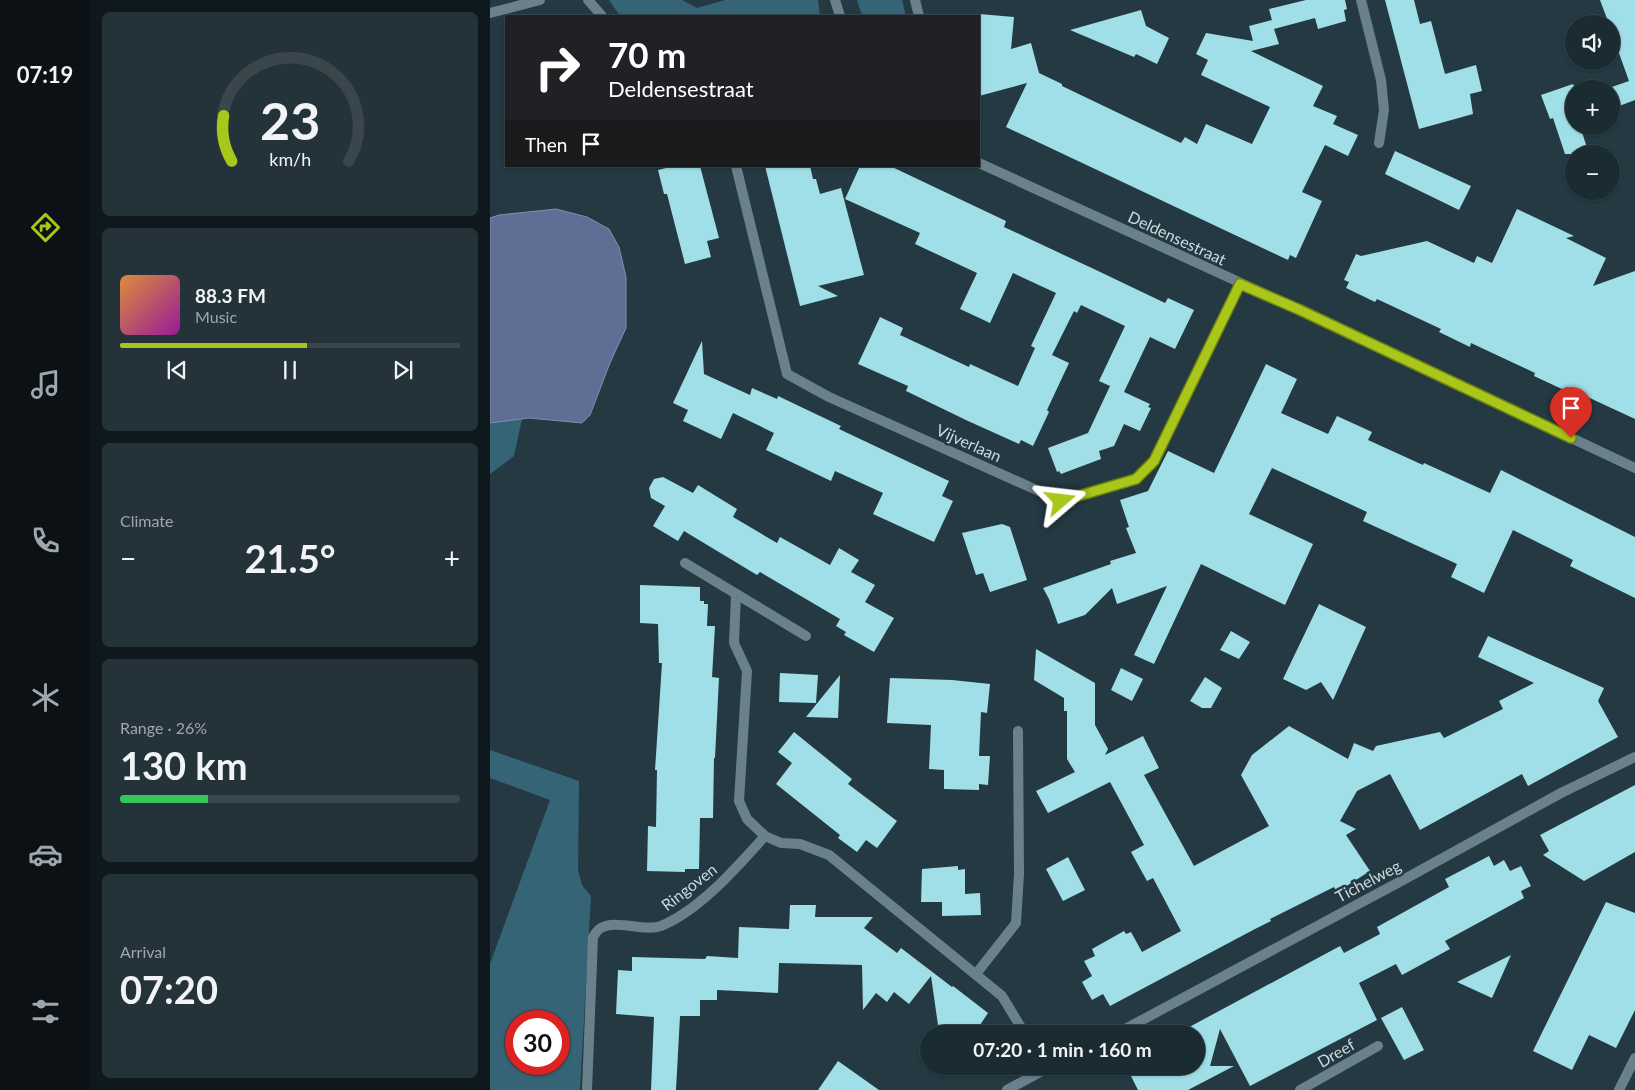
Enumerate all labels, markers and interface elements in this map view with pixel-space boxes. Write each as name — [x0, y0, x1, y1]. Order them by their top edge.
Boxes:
map controls — [1565, 15, 1620, 200]
button: sound — [1565, 15, 1620, 70]
text: 70 m — [608, 33, 686, 75]
icon: right — [525, 35, 590, 100]
text: 07:19 — [17, 61, 73, 88]
text: Deldensestraat — [608, 75, 754, 102]
button: + — [1565, 80, 1620, 135]
text: 23 — [260, 89, 320, 151]
icon: arrive — [577, 130, 605, 158]
text: Then — [525, 133, 567, 156]
button: − — [1565, 145, 1620, 200]
text: km/h — [269, 148, 311, 170]
street label: Deldensestraat — [1125, 207, 1229, 269]
icon: directions — [28, 210, 63, 245]
text: 88.3 FM — [195, 284, 266, 307]
text: Music — [195, 307, 237, 326]
icon: previous — [163, 356, 191, 384]
icon: pause — [276, 356, 304, 384]
icon: next — [389, 356, 417, 384]
icon: music — [28, 367, 63, 402]
pin — [1550, 387, 1592, 438]
icon: arrive — [1557, 394, 1585, 422]
street label: Vijverlaan — [934, 420, 1005, 465]
position arrow — [1034, 474, 1086, 526]
text: Climate — [120, 511, 173, 530]
icon: phone — [28, 523, 63, 558]
text: 21.5° — [245, 535, 335, 581]
text: − — [120, 541, 136, 575]
text: + — [444, 541, 460, 575]
icon: climate — [28, 680, 63, 715]
text: Range · 26% — [120, 718, 207, 737]
text: 130 km — [120, 742, 248, 788]
icon: car — [28, 837, 63, 872]
street label: Tichelweg — [1332, 855, 1404, 906]
street label: Ringoven — [657, 859, 720, 914]
text: Arrival — [120, 942, 166, 961]
text: 07:20 — [120, 966, 218, 1012]
icon: filters — [28, 994, 63, 1029]
speed limit sign: 30 — [505, 1010, 570, 1075]
street label: Dreef — [1314, 1034, 1358, 1071]
text: 07:20 · 1 min · 160 m — [973, 1038, 1152, 1061]

